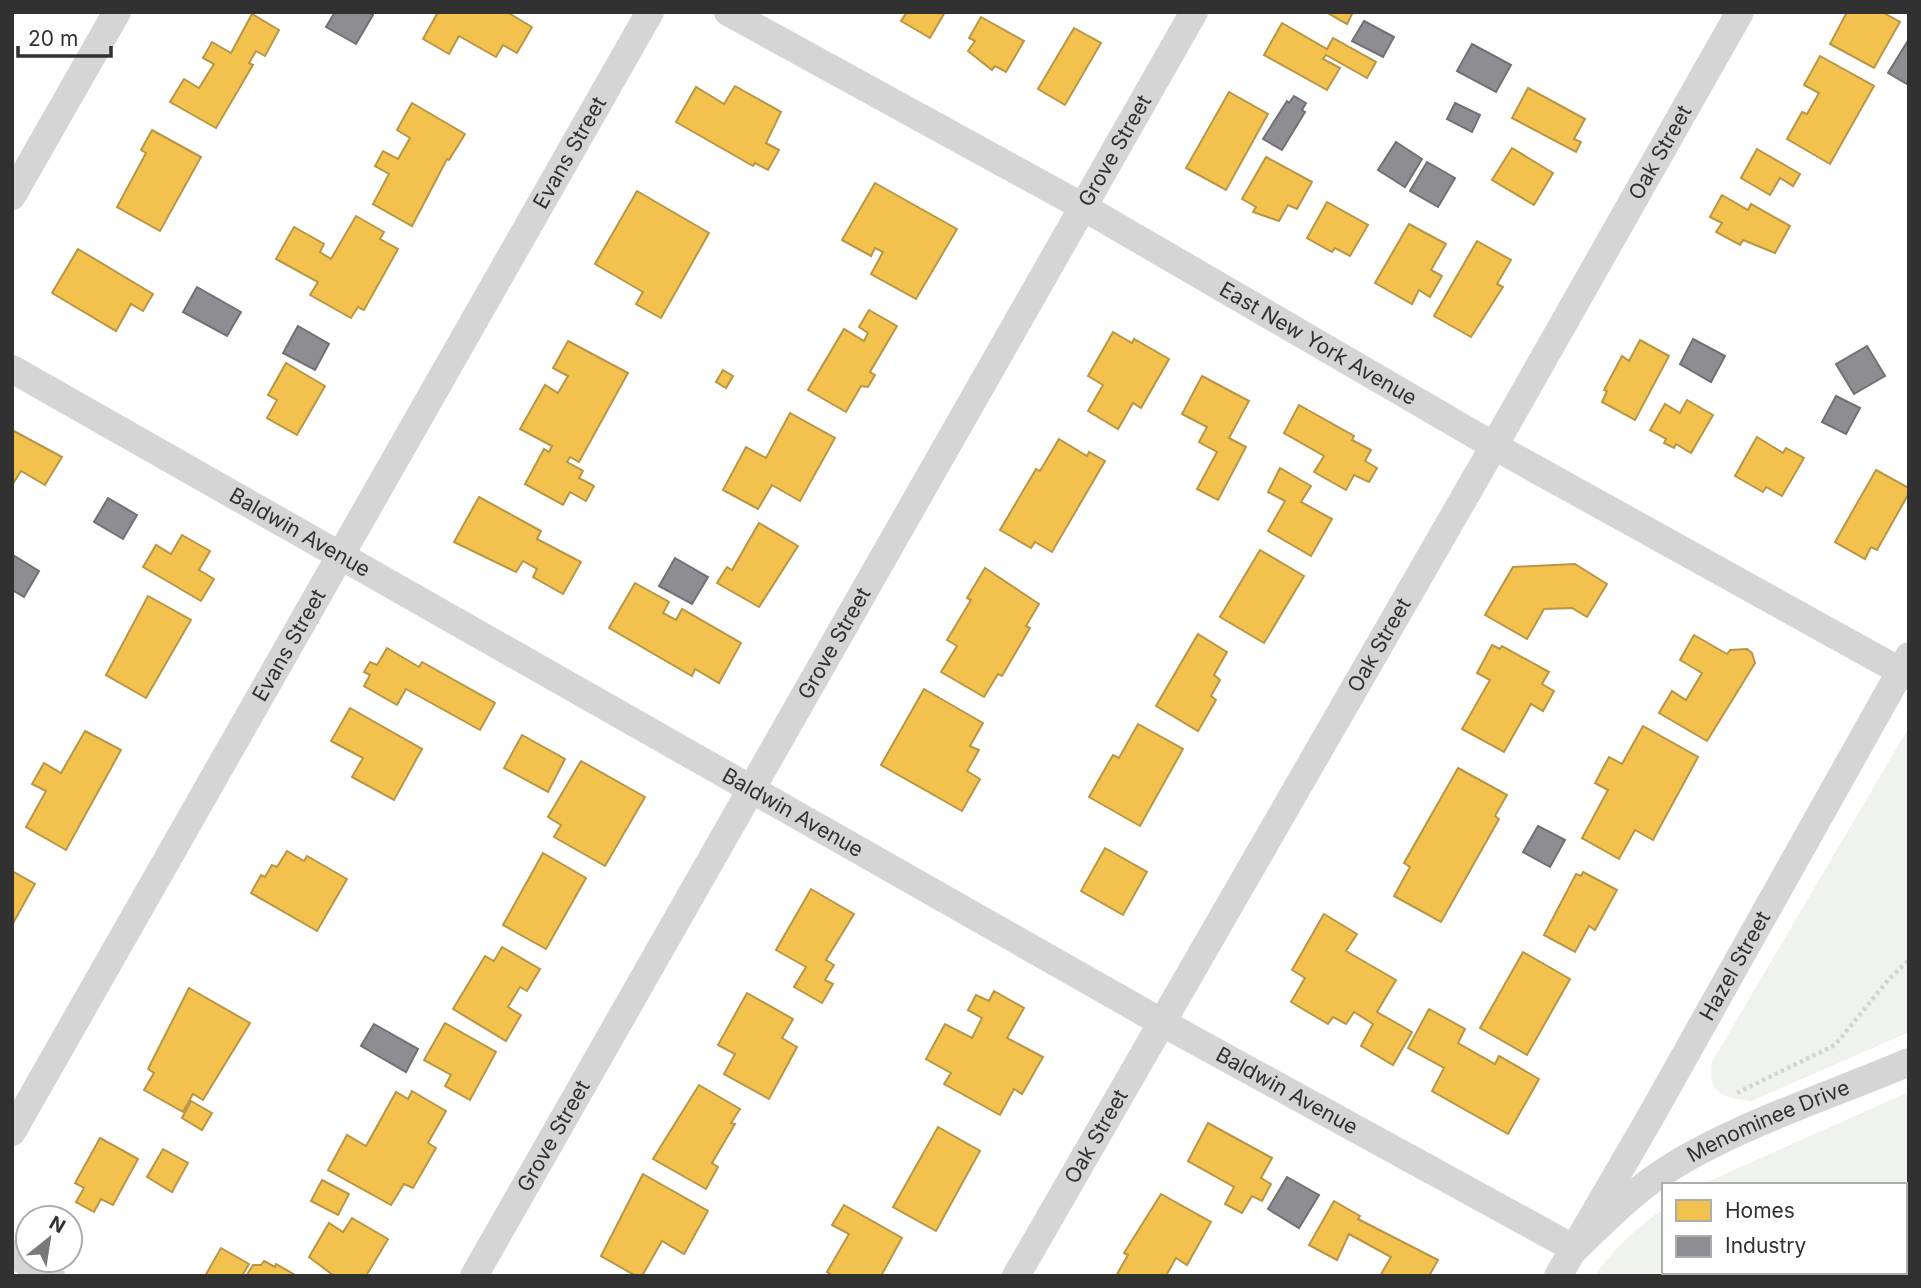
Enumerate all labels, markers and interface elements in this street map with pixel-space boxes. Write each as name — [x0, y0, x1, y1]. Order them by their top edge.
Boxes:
scale bar — [18, 14, 110, 58]
text: 20 m — [28, 26, 78, 51]
street label: Grove Street — [1073, 90, 1156, 211]
street label: Evans Street — [528, 92, 611, 213]
street label: Oak Street — [1623, 101, 1697, 204]
street label: East New York Avenue — [1215, 276, 1421, 410]
street label: Baldwin Avenue — [225, 482, 375, 582]
street label: Grove Street — [792, 583, 876, 703]
street label: Evans Street — [247, 585, 331, 706]
street label: Oak Street — [1342, 593, 1416, 696]
street label: Baldwin Avenue — [718, 762, 868, 862]
street label: Hazel Street — [1694, 907, 1775, 1025]
street label: Baldwin Avenue — [1212, 1042, 1362, 1139]
street label: Menominee Drive — [1682, 1074, 1853, 1167]
street label: Grove Street — [512, 1076, 595, 1196]
street label: Oak Street — [1059, 1085, 1133, 1188]
legend — [1662, 1183, 1907, 1274]
text: Homes — [1725, 1198, 1795, 1223]
north arrow — [14, 1204, 84, 1274]
text: N — [45, 1211, 69, 1238]
text: Industry — [1725, 1233, 1807, 1258]

